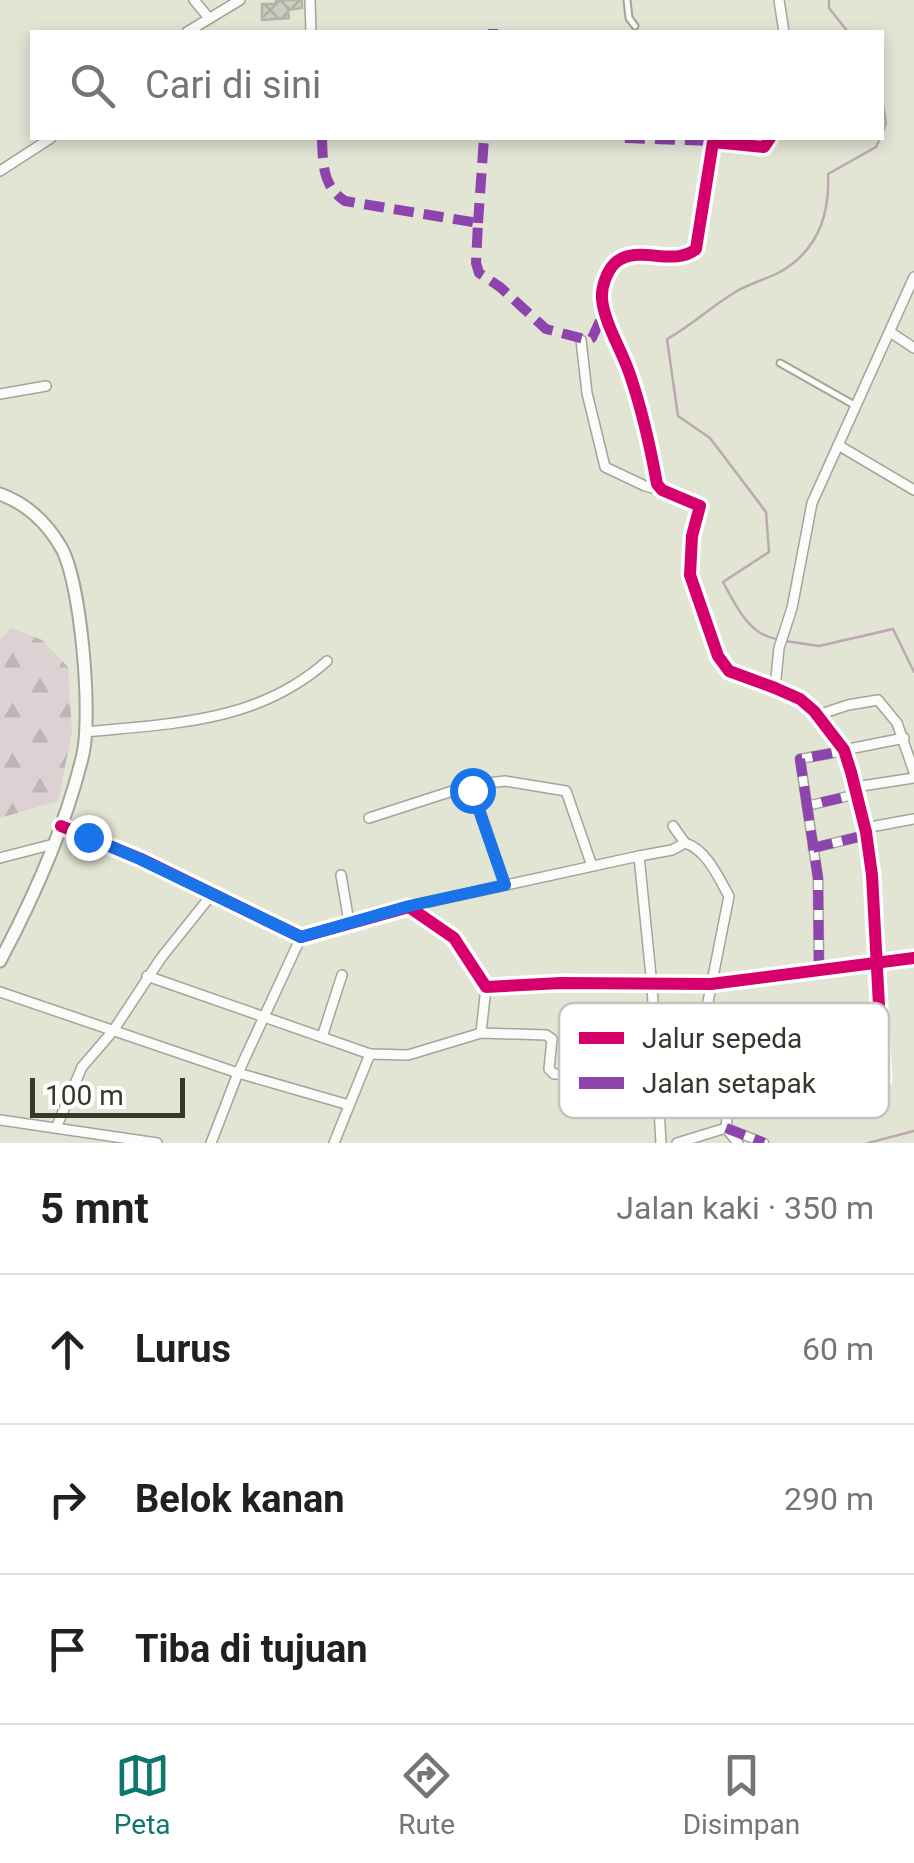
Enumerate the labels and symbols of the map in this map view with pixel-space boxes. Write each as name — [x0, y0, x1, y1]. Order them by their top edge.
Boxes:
route start — [450, 768, 496, 814]
route end — [66, 815, 112, 861]
legend — [559, 1003, 889, 1118]
text: Jalur sepeda — [642, 1022, 802, 1055]
text: Jalan setapak — [642, 1067, 817, 1100]
scale bar — [30, 1073, 185, 1118]

